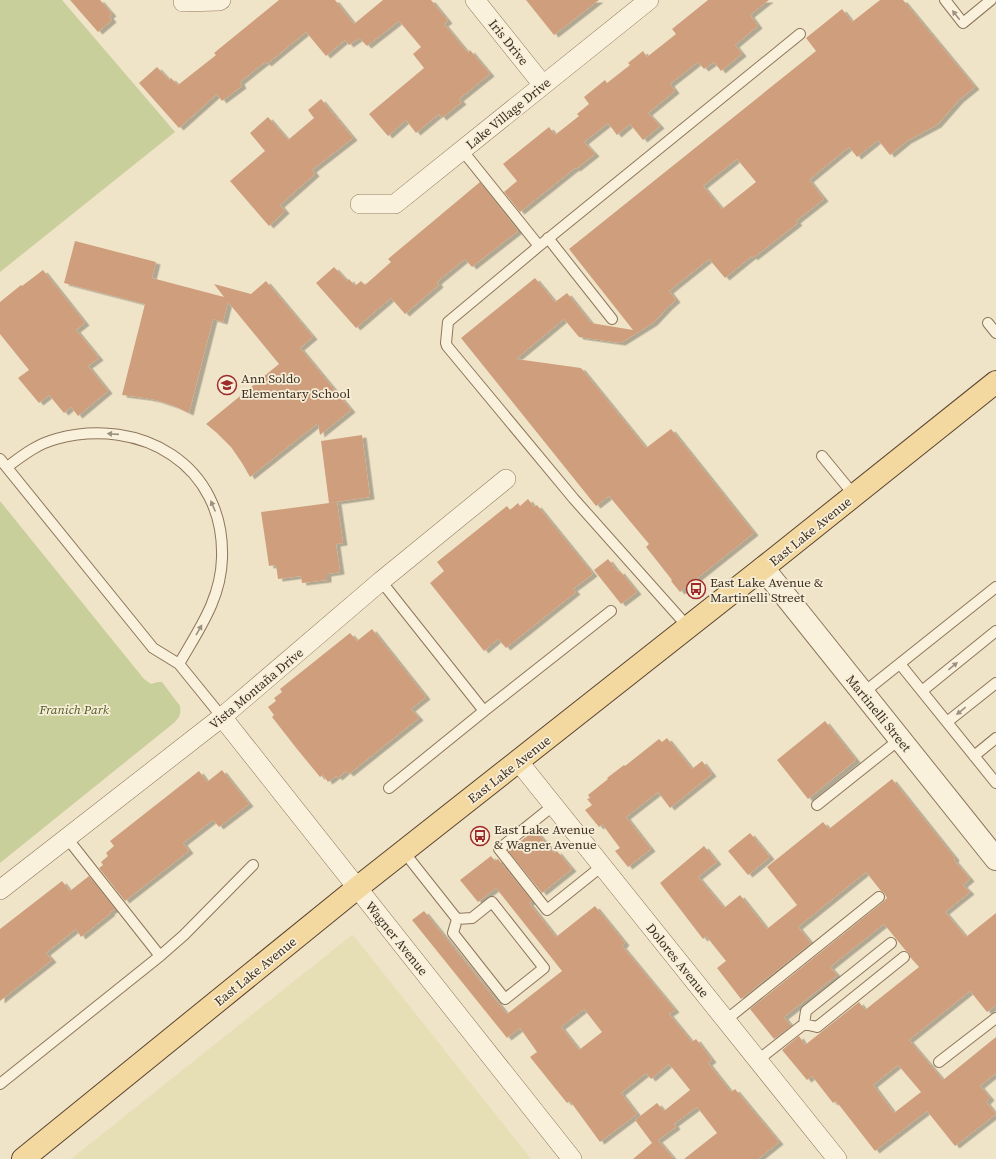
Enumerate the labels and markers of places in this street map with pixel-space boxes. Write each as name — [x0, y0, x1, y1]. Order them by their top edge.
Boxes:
place label: Ann Soldo Elementary School — [241, 370, 350, 402]
school or university icon: Ann Soldo Elementary School — [216, 374, 238, 396]
place label: East Lake Avenue & Martinelli Street — [710, 574, 823, 606]
bus stop icon: East Lake Avenue & Martinelli Street — [685, 578, 707, 600]
place label: East Lake Avenue & Wagner Avenue — [494, 821, 597, 853]
bus stop icon: East Lake Avenue & Wagner Avenue — [469, 825, 491, 847]

